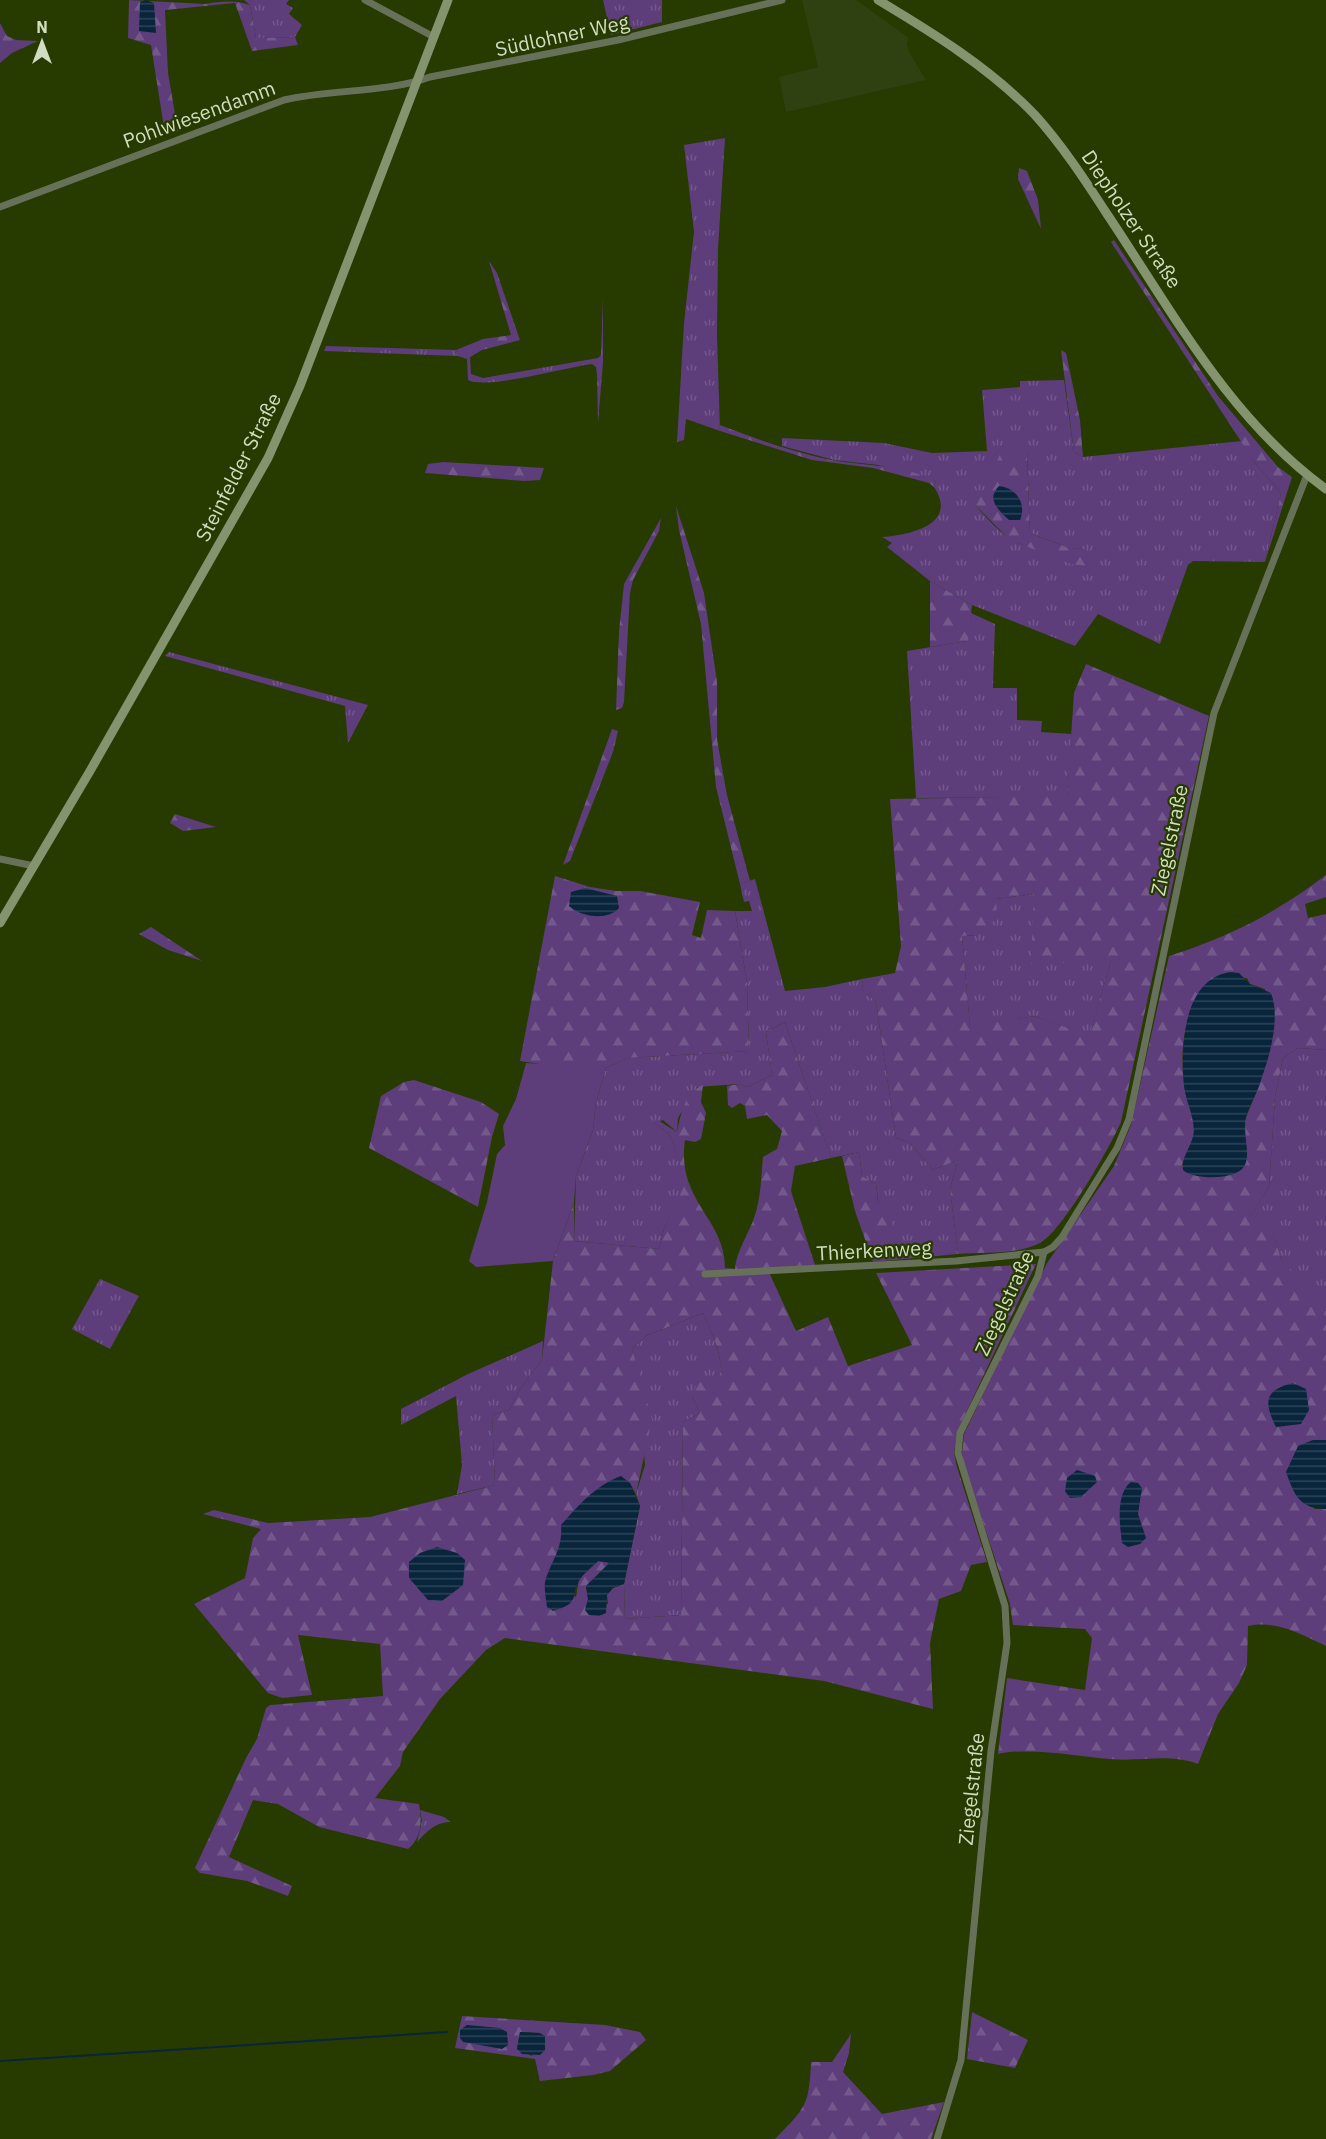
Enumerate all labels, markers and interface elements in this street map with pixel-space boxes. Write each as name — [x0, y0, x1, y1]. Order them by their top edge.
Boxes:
street label: Südlohner Weg — [493, 8, 632, 62]
north arrow — [12, 12, 72, 72]
text: N — [36, 17, 48, 37]
street label: Pohlwiesendamm — [119, 74, 279, 154]
street label: Diepholzer Straße — [1076, 145, 1188, 294]
street label: Steinfelder Straße — [189, 388, 287, 546]
street label: Ziegelstraße — [1144, 782, 1194, 898]
street label: Thierkenweg — [816, 1233, 933, 1267]
street label: Ziegelstraße — [968, 1246, 1040, 1360]
street label: Ziegelstraße — [952, 1731, 990, 1846]

